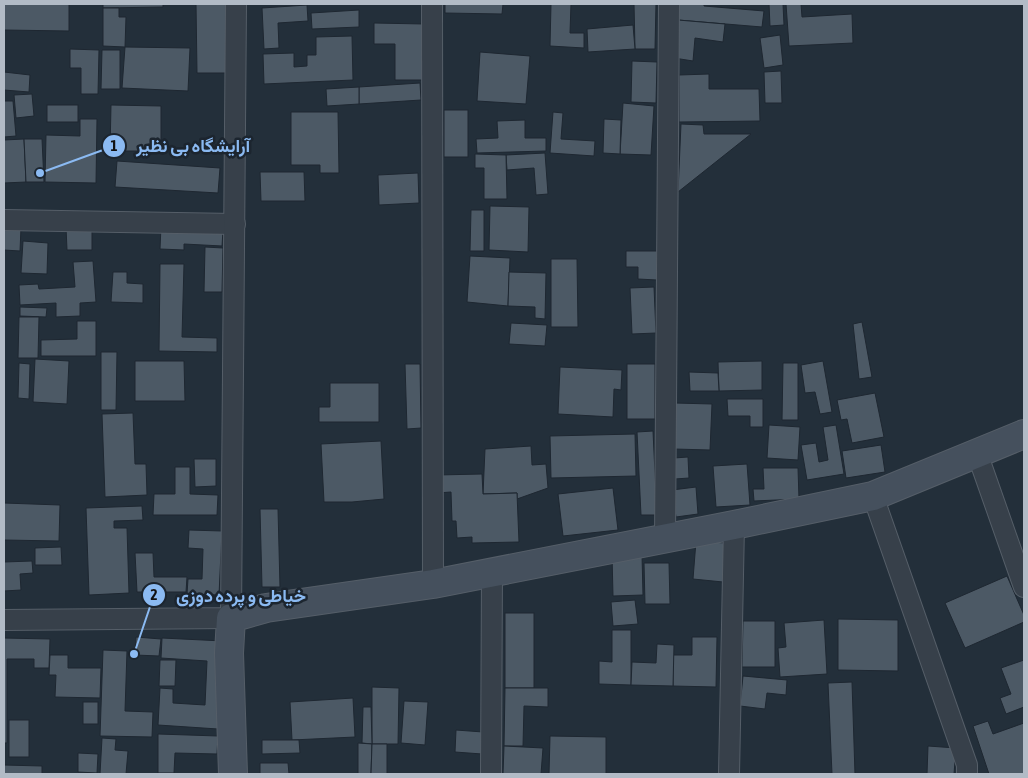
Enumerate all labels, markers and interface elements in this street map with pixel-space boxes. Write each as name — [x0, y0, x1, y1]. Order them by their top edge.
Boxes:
callout: آرایشگاه بی نظیر — [101, 130, 260, 163]
text: آرایشگاه بی نظیر — [135, 135, 251, 157]
text: 1 — [110, 137, 118, 154]
callout: خیاطی و پرده دوزی — [141, 579, 316, 612]
text: خیاطی و پرده دوزی — [176, 585, 306, 608]
text: 2 — [150, 586, 158, 603]

